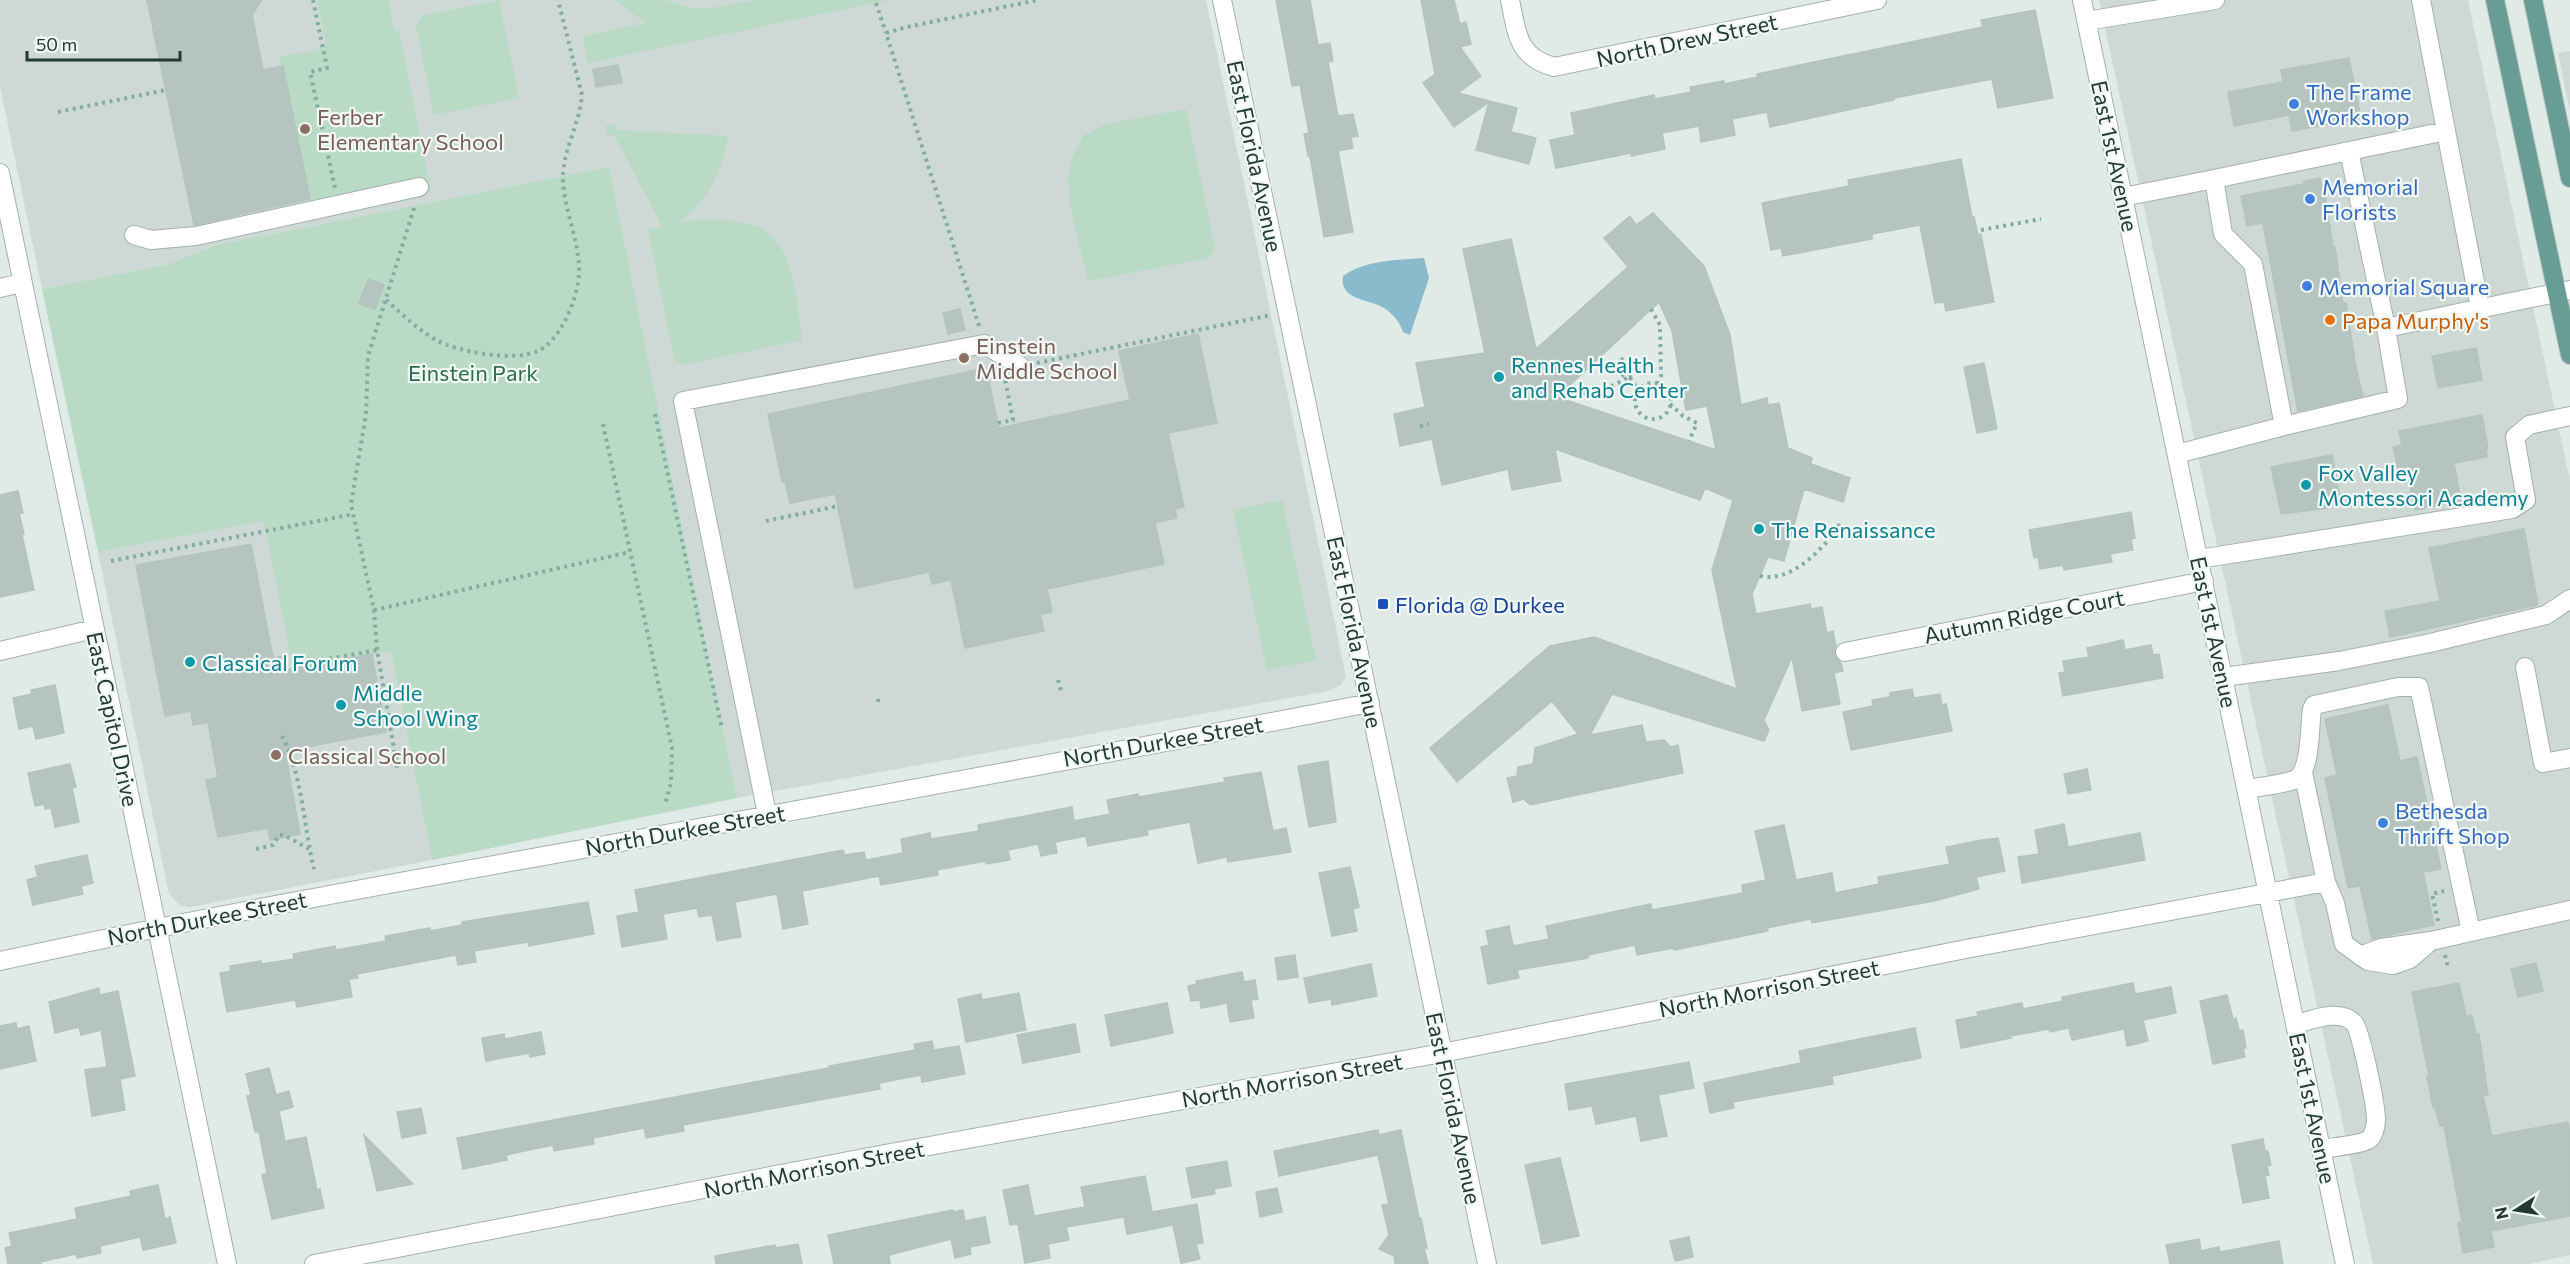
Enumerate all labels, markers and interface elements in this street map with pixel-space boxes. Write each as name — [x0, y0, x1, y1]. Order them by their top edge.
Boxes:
street label: North Drew Street — [1594, 8, 1780, 72]
scale bar — [27, 24, 180, 62]
text: 50 m — [36, 33, 77, 55]
street label: East Florida Avenue — [1221, 58, 1289, 254]
street label: East 1st Avenue — [2086, 78, 2144, 234]
place label: The Frame Workshop — [2306, 78, 2412, 130]
marker: The Frame Workshop — [2287, 97, 2301, 111]
place label: Ferber Elementary School — [317, 103, 504, 155]
marker: Ferber Elementary School — [298, 122, 312, 136]
place label: Memorial Florists — [2322, 173, 2419, 225]
marker: Memorial Florists — [2303, 192, 2317, 206]
place label: Memorial Square — [2319, 273, 2489, 300]
marker: Memorial Square — [2300, 279, 2314, 293]
place label: Papa Murphy's — [2342, 307, 2489, 334]
marker: Papa Murphy's — [2323, 313, 2337, 327]
place label: Einstein Middle School — [976, 332, 1118, 384]
marker: Einstein Middle School — [957, 351, 971, 365]
place label: Rennes Health and Rehab Center — [1511, 351, 1688, 403]
park label: Einstein Park — [408, 359, 538, 386]
marker: Rennes Health and Rehab Center — [1492, 370, 1506, 384]
place label: Fox Valley Montessori Academy — [2318, 459, 2529, 511]
marker: Fox Valley Montessori Academy — [2299, 478, 2313, 492]
place label: The Renaissance — [1771, 516, 1936, 543]
marker: The Renaissance — [1752, 522, 1766, 536]
street label: East Florida Avenue — [1321, 534, 1389, 730]
street label: East 1st Avenue — [2185, 554, 2243, 710]
street label: Autumn Ridge Court — [1922, 583, 2126, 649]
place label: Florida @ Durkee — [1395, 591, 1565, 618]
marker: Florida @ Durkee — [1376, 597, 1390, 611]
street label: East Capitol Drive — [81, 629, 145, 809]
place label: Classical Forum — [202, 649, 358, 676]
marker: Classical Forum — [183, 655, 197, 669]
place label: Middle School Wing — [353, 679, 478, 731]
marker: Middle School Wing — [334, 698, 348, 712]
street label: North Durkee Street — [1061, 710, 1265, 772]
place label: Classical School — [288, 742, 446, 769]
marker: Classical School — [269, 748, 283, 762]
place label: Bethesda Thrift Shop — [2395, 797, 2510, 849]
street label: North Durkee Street — [583, 799, 787, 861]
marker: Bethesda Thrift Shop — [2376, 816, 2390, 830]
street label: North Durkee Street — [105, 885, 309, 951]
street label: North Morrison Street — [1657, 953, 1881, 1023]
street label: East Florida Avenue — [1420, 1010, 1488, 1206]
street label: East 1st Avenue — [2284, 1030, 2342, 1186]
street label: North Morrison Street — [1179, 1047, 1405, 1113]
street label: North Morrison Street — [702, 1134, 926, 1204]
north arrow — [2486, 1180, 2546, 1240]
text: N — [2490, 1205, 2511, 1221]

